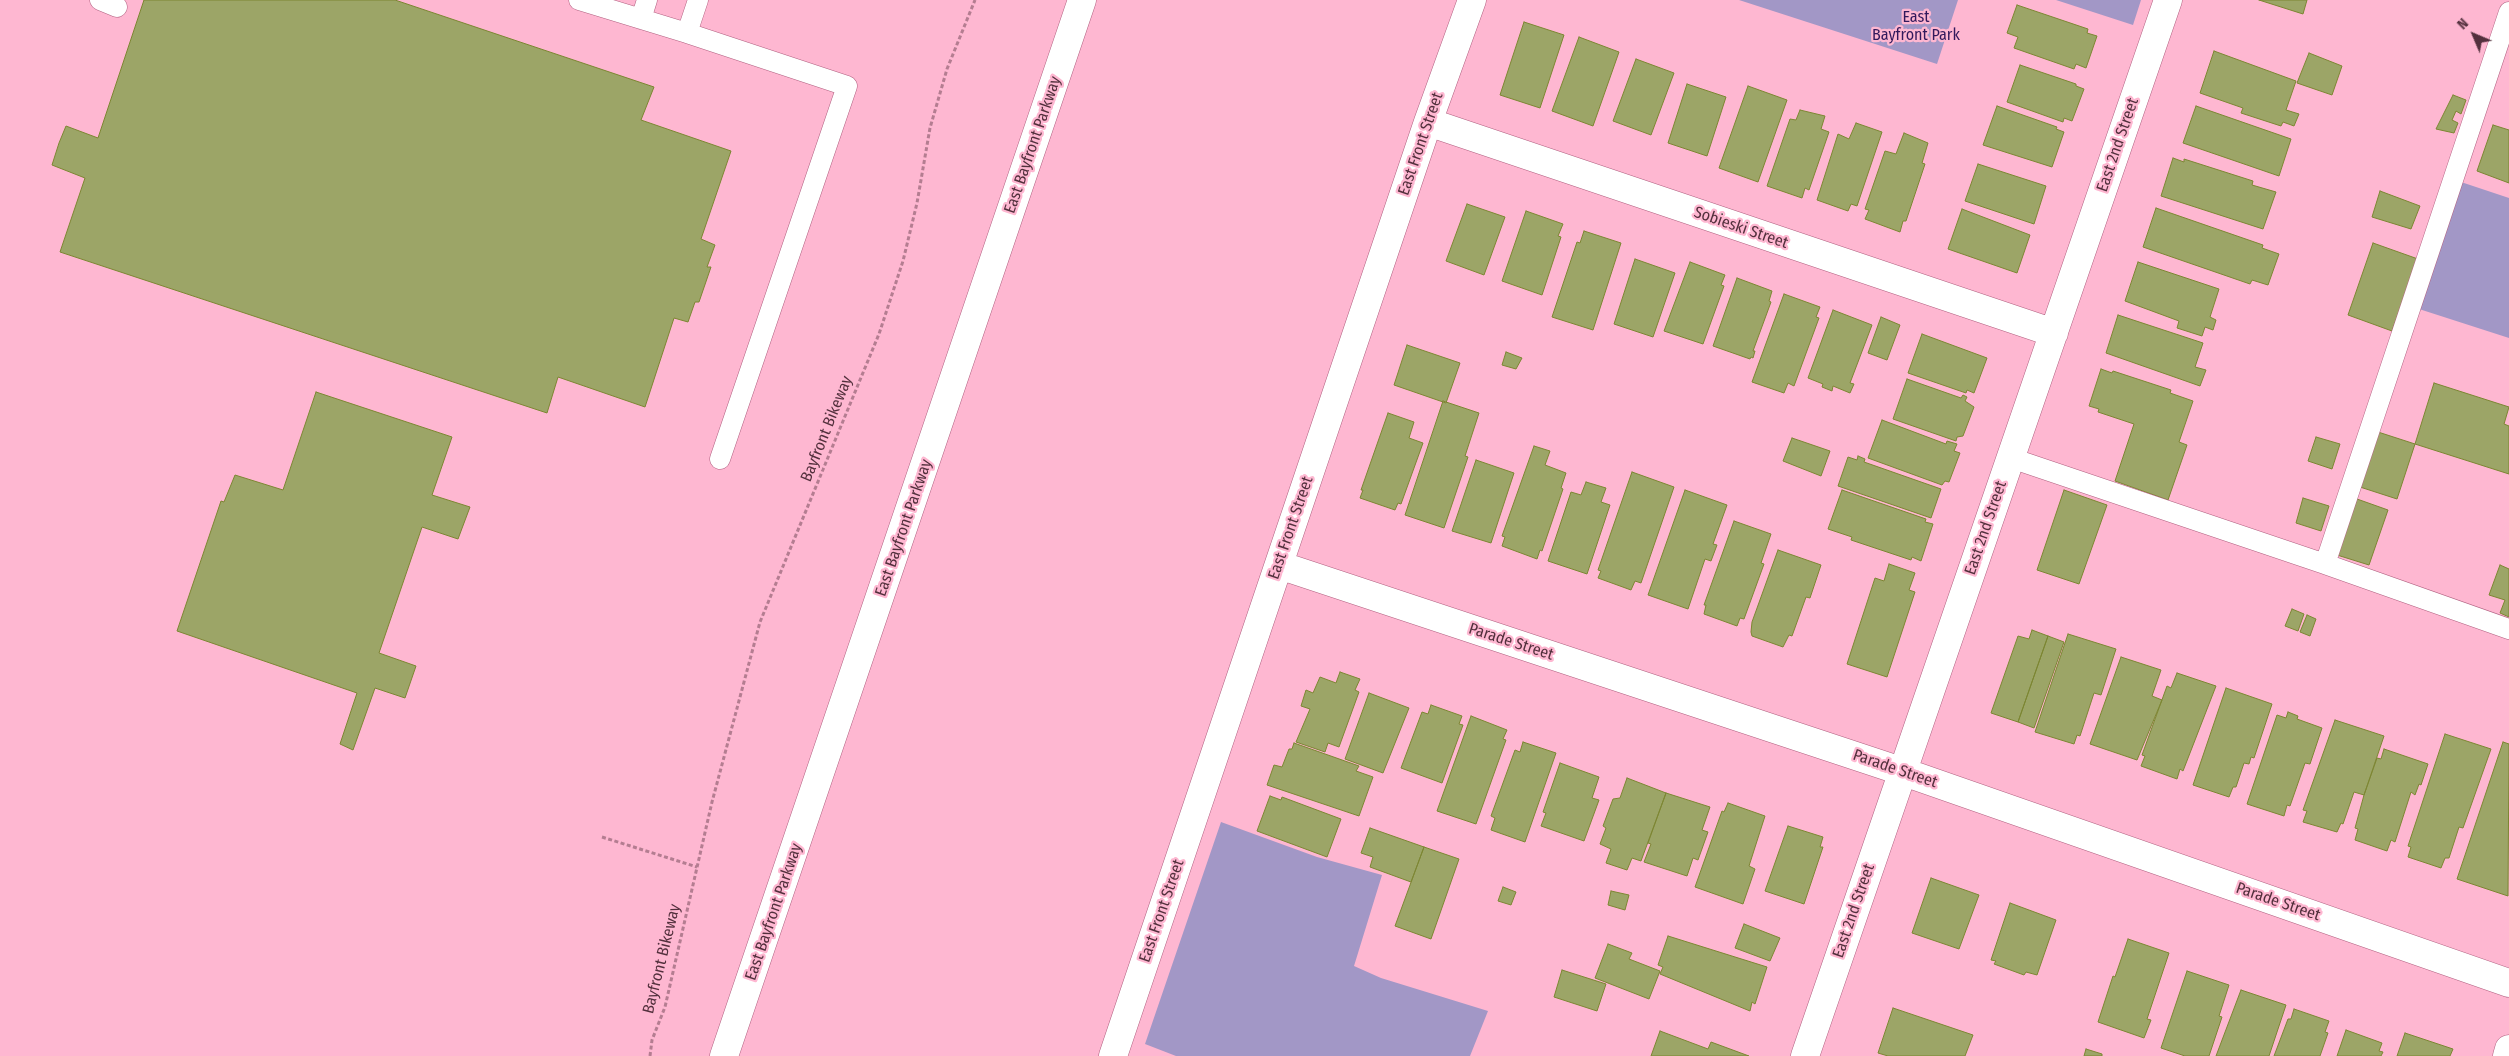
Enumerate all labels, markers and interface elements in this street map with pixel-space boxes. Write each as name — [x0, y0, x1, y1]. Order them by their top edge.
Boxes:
park label: East Bayfront Park — [1872, 8, 1960, 46]
north arrow — [2449, 10, 2499, 60]
text: N — [2454, 15, 2472, 33]
street label: East Bayfront Parkway — [1001, 74, 1065, 216]
street label: East Front Street — [1394, 90, 1448, 198]
street label: East 2nd Street — [2093, 96, 2143, 194]
street label: Sobieski Street — [1691, 203, 1791, 253]
street label: Bayfront Bikeway — [797, 373, 857, 485]
street label: East Bayfront Parkway — [872, 457, 936, 599]
street label: East Front Street — [1264, 474, 1318, 582]
street label: East 2nd Street — [1961, 479, 2011, 577]
street label: Parade Street — [1466, 619, 1556, 665]
street label: Parade Street — [1850, 746, 1940, 792]
street label: East Bayfront Parkway — [742, 841, 806, 983]
street label: East Front Street — [1135, 857, 1189, 965]
street label: East 2nd Street — [1829, 862, 1879, 960]
street label: Parade Street — [2233, 879, 2323, 925]
street label: Bayfront Bikeway — [639, 902, 685, 1016]

